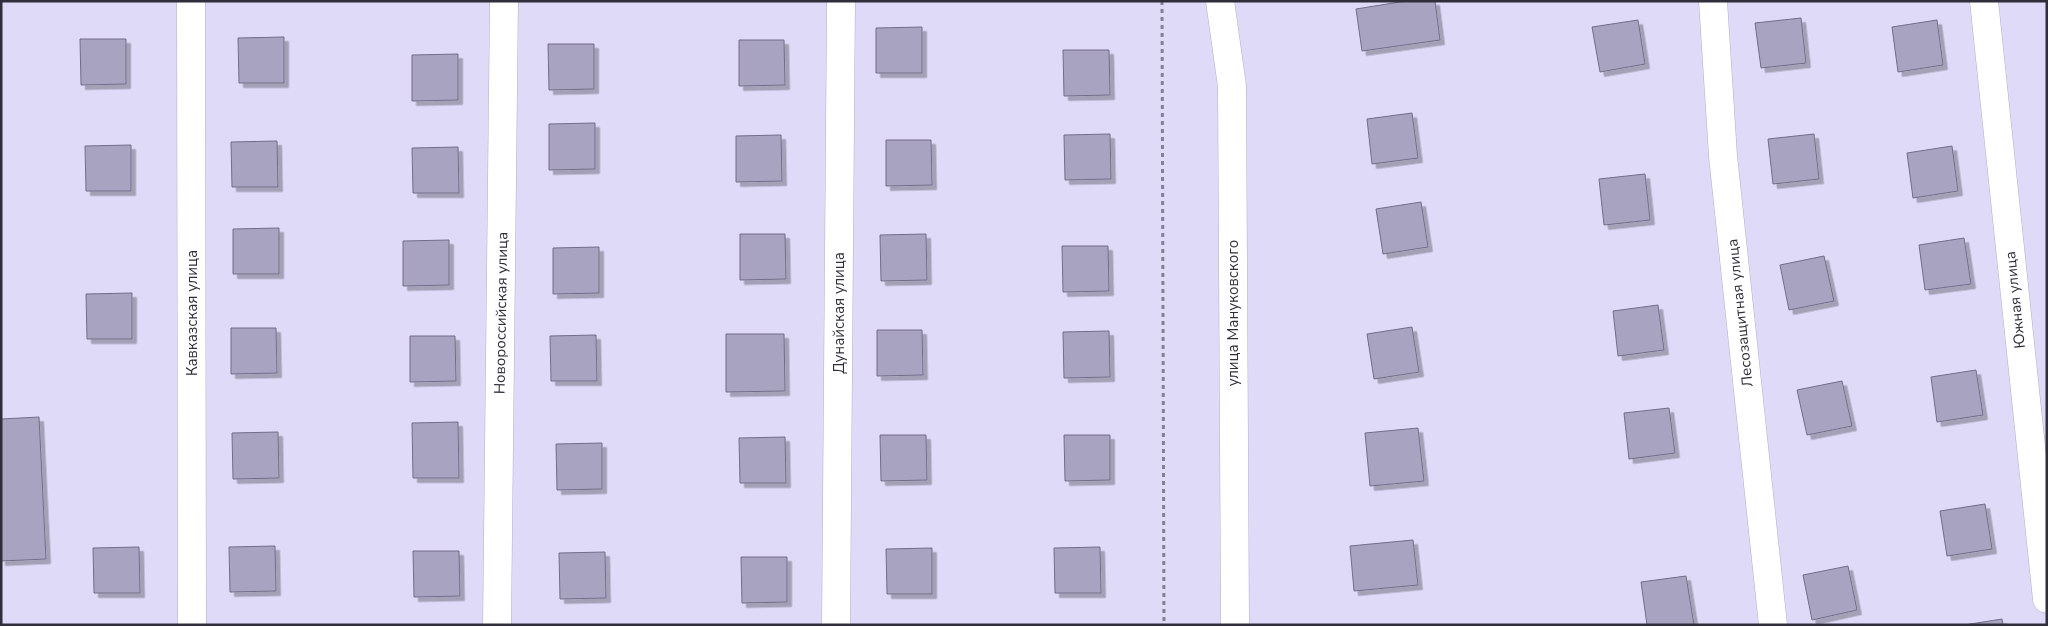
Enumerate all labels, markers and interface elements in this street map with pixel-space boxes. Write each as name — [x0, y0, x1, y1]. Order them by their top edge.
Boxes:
street label: Новороссийская улица — [490, 232, 512, 394]
street label: Лесозащитная улица — [1722, 238, 1758, 388]
street label: улица Мануковского — [1223, 240, 1243, 386]
street label: Кавказская улица — [182, 250, 202, 376]
street label: Южная улица — [2000, 250, 2030, 350]
street label: Дунайская улица — [829, 252, 849, 374]

